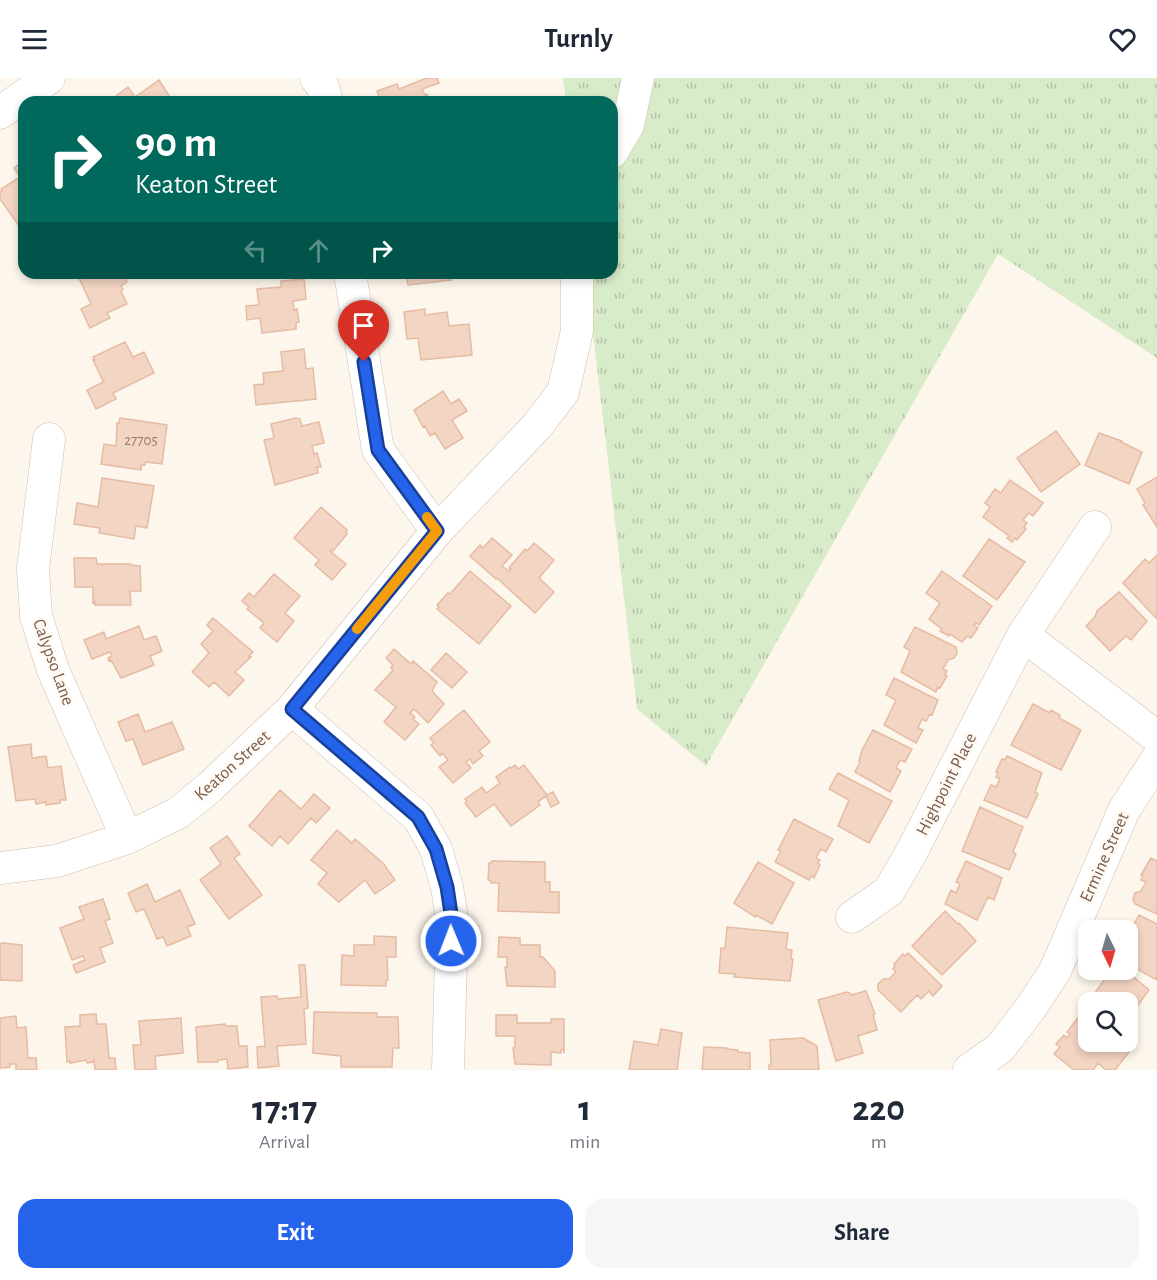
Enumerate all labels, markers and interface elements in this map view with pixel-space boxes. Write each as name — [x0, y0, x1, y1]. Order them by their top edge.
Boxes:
icon: menu — [18, 23, 51, 56]
icon: heart — [1106, 23, 1139, 56]
text: Turnly — [544, 25, 613, 52]
icon: right — [36, 120, 114, 198]
text: 90 m — [135, 122, 217, 164]
text: Keaton Street — [135, 171, 277, 198]
icon: left — [239, 234, 272, 267]
icon: ahead — [302, 234, 335, 267]
icon: right — [365, 234, 398, 267]
pin — [338, 300, 389, 362]
icon: arrive — [347, 309, 380, 342]
house number: 27705 — [124, 433, 158, 448]
street label: Calypso Lane — [29, 617, 77, 708]
street label: Keaton Street — [191, 727, 274, 804]
street label: Highpoint Place — [913, 730, 980, 839]
street label: Ermine Street — [1077, 810, 1133, 905]
position arrow — [419, 909, 483, 973]
north arrow — [1078, 920, 1138, 980]
map controls — [1078, 920, 1138, 1052]
button: search — [1078, 992, 1138, 1052]
text: 17:17 — [252, 1091, 317, 1127]
text: 1 — [578, 1091, 591, 1127]
text: 220 — [852, 1091, 905, 1127]
text: Arrival — [259, 1132, 310, 1152]
text: min — [569, 1132, 600, 1152]
text: m — [871, 1132, 887, 1152]
button: Exit — [18, 1199, 573, 1268]
button: Share — [585, 1199, 1139, 1268]

